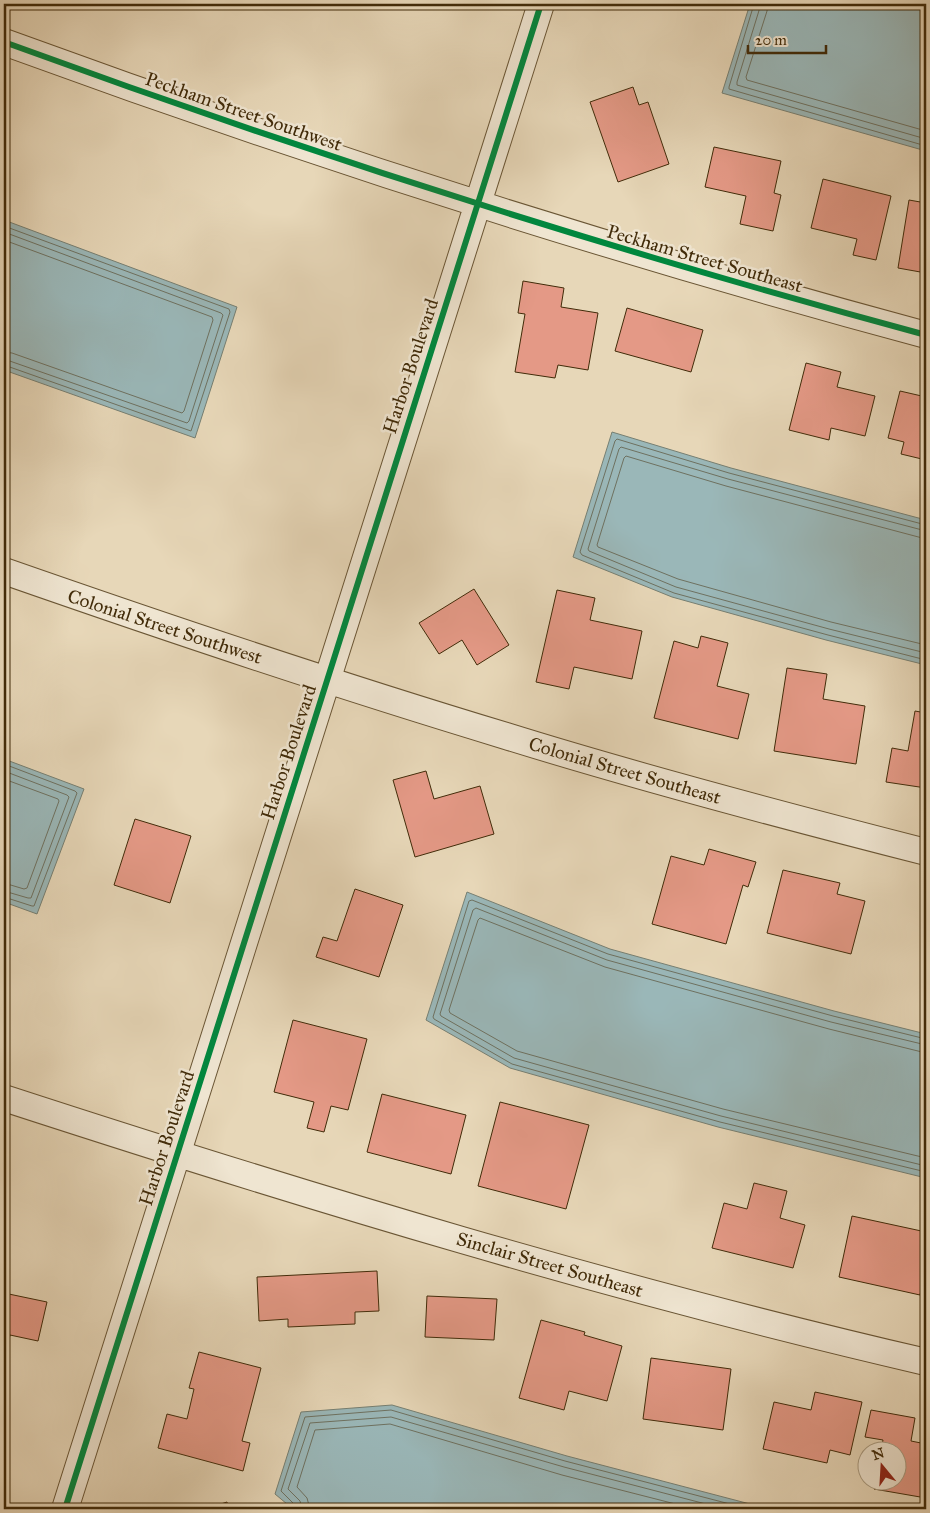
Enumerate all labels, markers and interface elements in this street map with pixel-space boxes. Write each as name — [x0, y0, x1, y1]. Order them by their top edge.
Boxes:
scale bar — [748, 22, 825, 54]
text: 20 m — [755, 31, 787, 49]
street label: Peckham Street Southwest — [142, 67, 346, 156]
street label: Peckham Street Southeast — [604, 219, 806, 298]
street label: Harbor Boulevard — [378, 295, 443, 437]
street label: Colonial Street Southwest — [65, 584, 265, 669]
street label: Harbor Boulevard — [256, 681, 321, 823]
street label: Colonial Street Southeast — [526, 732, 724, 809]
street label: Harbor Boulevard — [134, 1067, 199, 1209]
street label: Sinclair Street Southeast — [454, 1227, 646, 1302]
north arrow — [858, 1440, 908, 1490]
text: N — [870, 1444, 887, 1464]

